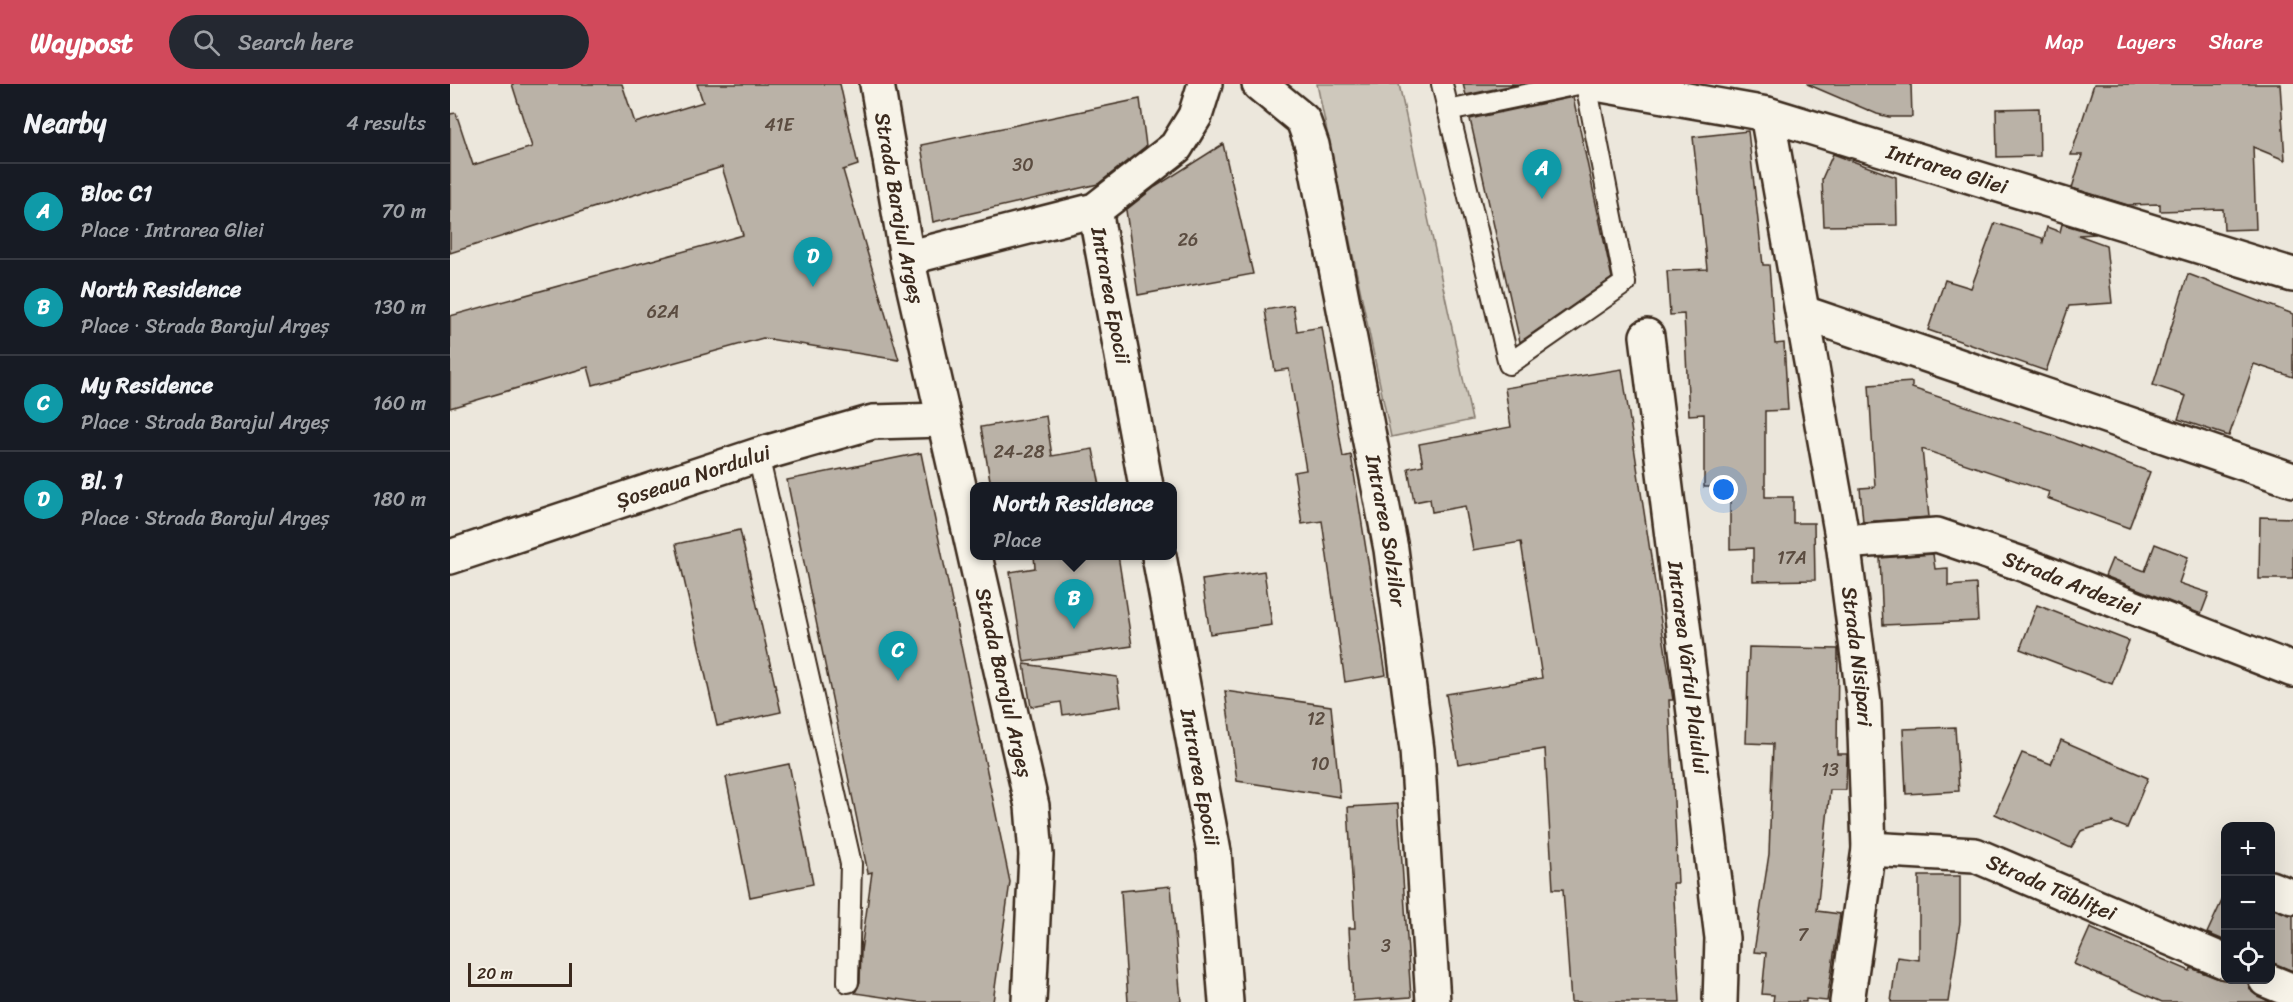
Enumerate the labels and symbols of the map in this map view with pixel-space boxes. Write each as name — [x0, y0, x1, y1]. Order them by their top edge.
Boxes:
house number: 41E — [765, 109, 794, 141]
street label: Strada Barajul Argeș — [863, 109, 936, 308]
street label: Intrarea Gliei — [1881, 132, 2014, 206]
house number: 30 — [1012, 149, 1034, 181]
pin: A — [1522, 150, 1562, 199]
street label: Intrarea Epocii — [1079, 223, 1142, 369]
house number: 26 — [1178, 224, 1198, 256]
pin: D — [794, 238, 832, 287]
house number: 62A — [647, 296, 679, 328]
street label: Șoseaua Nordului — [611, 433, 776, 520]
house number: 24-28 — [993, 436, 1045, 468]
street label: Intrarea Solzilor — [1354, 450, 1417, 610]
your location — [1709, 475, 1738, 504]
street label: Strada Ardeziei — [1998, 540, 2147, 628]
house number: 17A — [1777, 542, 1807, 574]
street label: Intrarea Vârful Plaiului — [1656, 557, 1721, 778]
pin: B — [1054, 580, 1094, 629]
street label: Strada Barajul Argeș — [964, 584, 1044, 782]
street label: Strada Nisipari — [1830, 584, 1884, 728]
pin: C — [878, 632, 918, 681]
house number: 12 — [1307, 703, 1325, 735]
street label: Intrarea Epocii — [1169, 704, 1232, 850]
house number: 10 — [1310, 748, 1330, 780]
house number: 13 — [1821, 754, 1839, 786]
street label: Strada Tăbliței — [1980, 843, 2123, 933]
house number: 7 — [1798, 919, 1810, 951]
house number: 3 — [1381, 930, 1391, 962]
scale bar — [468, 960, 572, 988]

